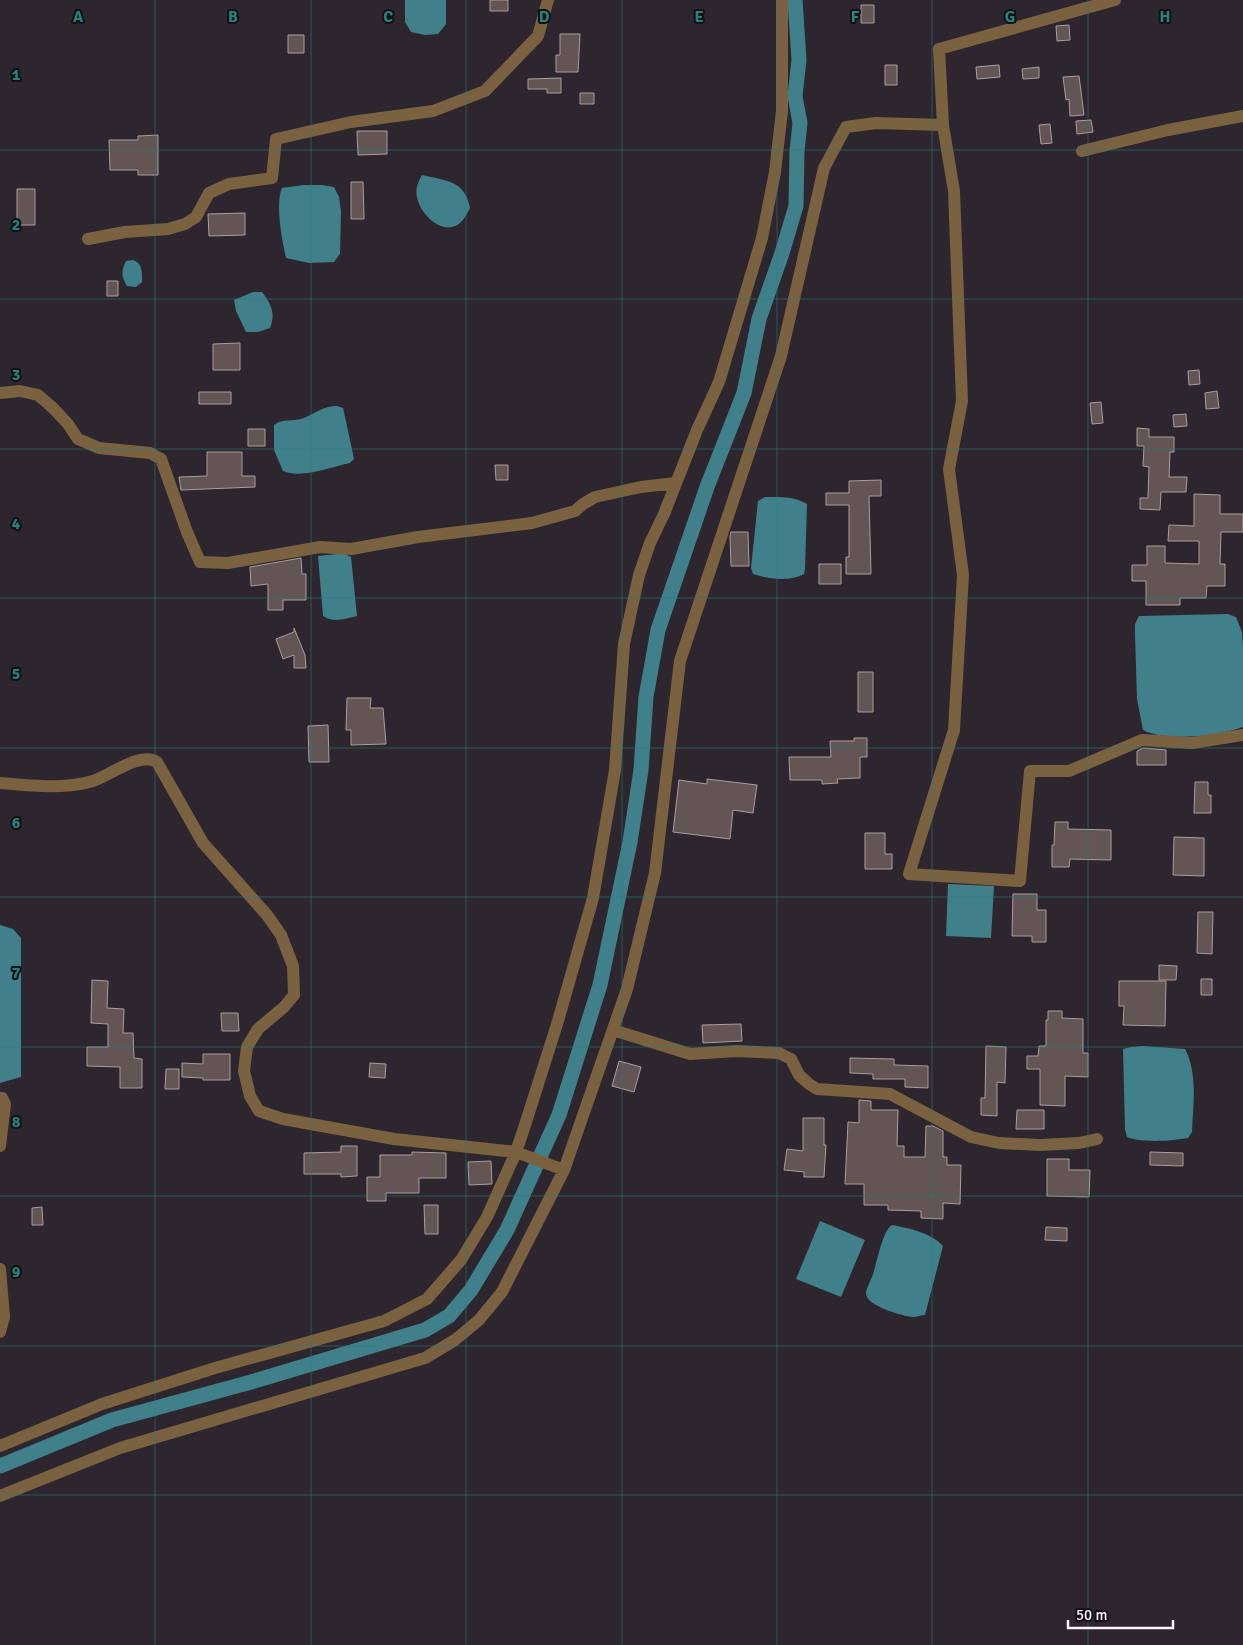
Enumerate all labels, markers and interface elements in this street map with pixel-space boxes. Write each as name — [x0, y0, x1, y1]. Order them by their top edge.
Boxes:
text: A — [73, 7, 84, 27]
text: B — [228, 7, 238, 27]
text: C — [383, 7, 393, 27]
text: D — [539, 7, 550, 27]
text: E — [694, 7, 704, 27]
text: F — [851, 7, 860, 27]
text: G — [1005, 7, 1015, 27]
text: H — [1160, 7, 1170, 27]
text: 1 — [12, 65, 21, 85]
text: 2 — [12, 215, 20, 235]
text: 3 — [12, 365, 20, 385]
text: 4 — [12, 514, 21, 534]
text: 5 — [12, 664, 20, 684]
text: 6 — [12, 813, 21, 833]
text: 7 — [12, 963, 21, 983]
text: 8 — [12, 1112, 21, 1132]
text: 9 — [12, 1262, 21, 1282]
scale bar — [1068, 1598, 1173, 1630]
text: 50 m — [1076, 1606, 1107, 1624]

